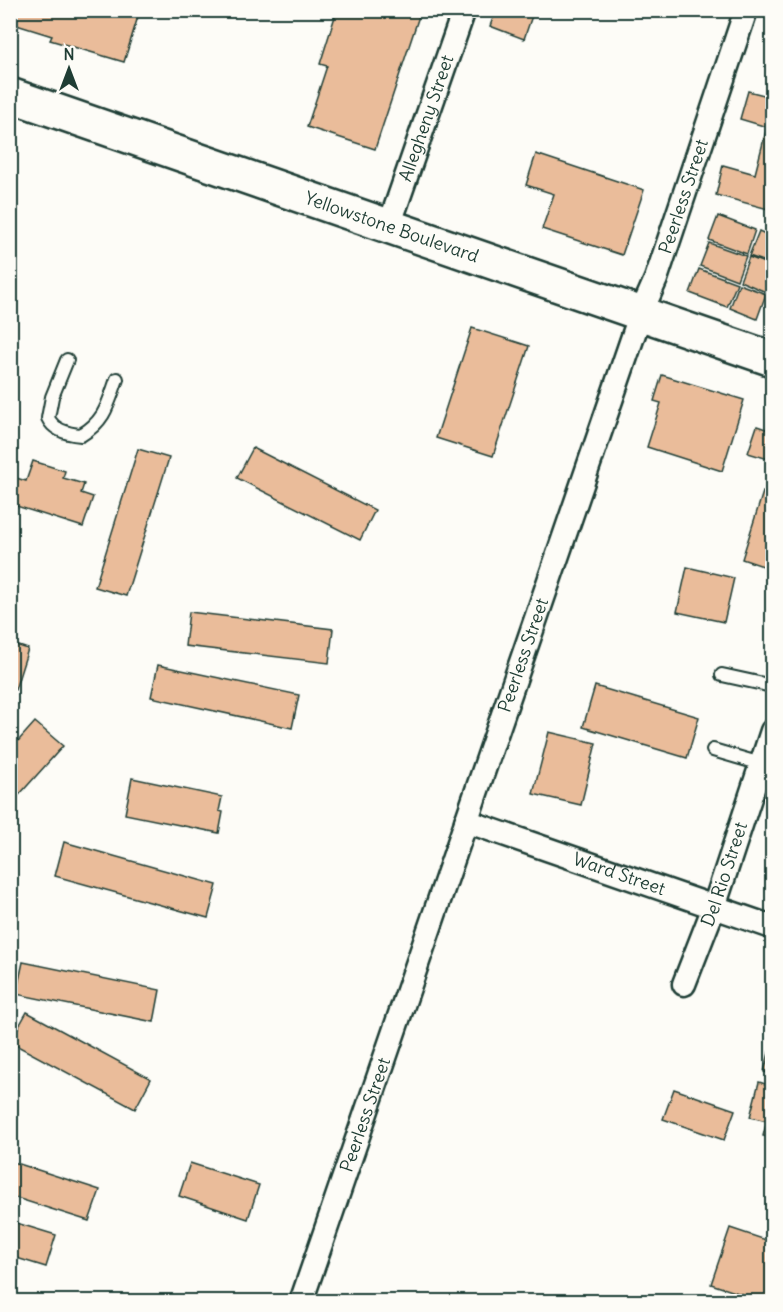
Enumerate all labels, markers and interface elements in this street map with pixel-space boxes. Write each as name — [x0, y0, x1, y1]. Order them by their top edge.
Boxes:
north arrow — [39, 39, 99, 99]
text: N — [63, 44, 75, 64]
street label: Allegheny Street — [393, 52, 459, 184]
street label: Peerless Street — [653, 136, 713, 257]
street label: Yellowstone Boulevard — [302, 186, 482, 268]
street label: Peerless Street — [493, 595, 553, 715]
street label: Del Rio Street — [696, 819, 752, 930]
street label: Ward Street — [570, 847, 668, 900]
street label: Peerless Street — [335, 1054, 395, 1175]

